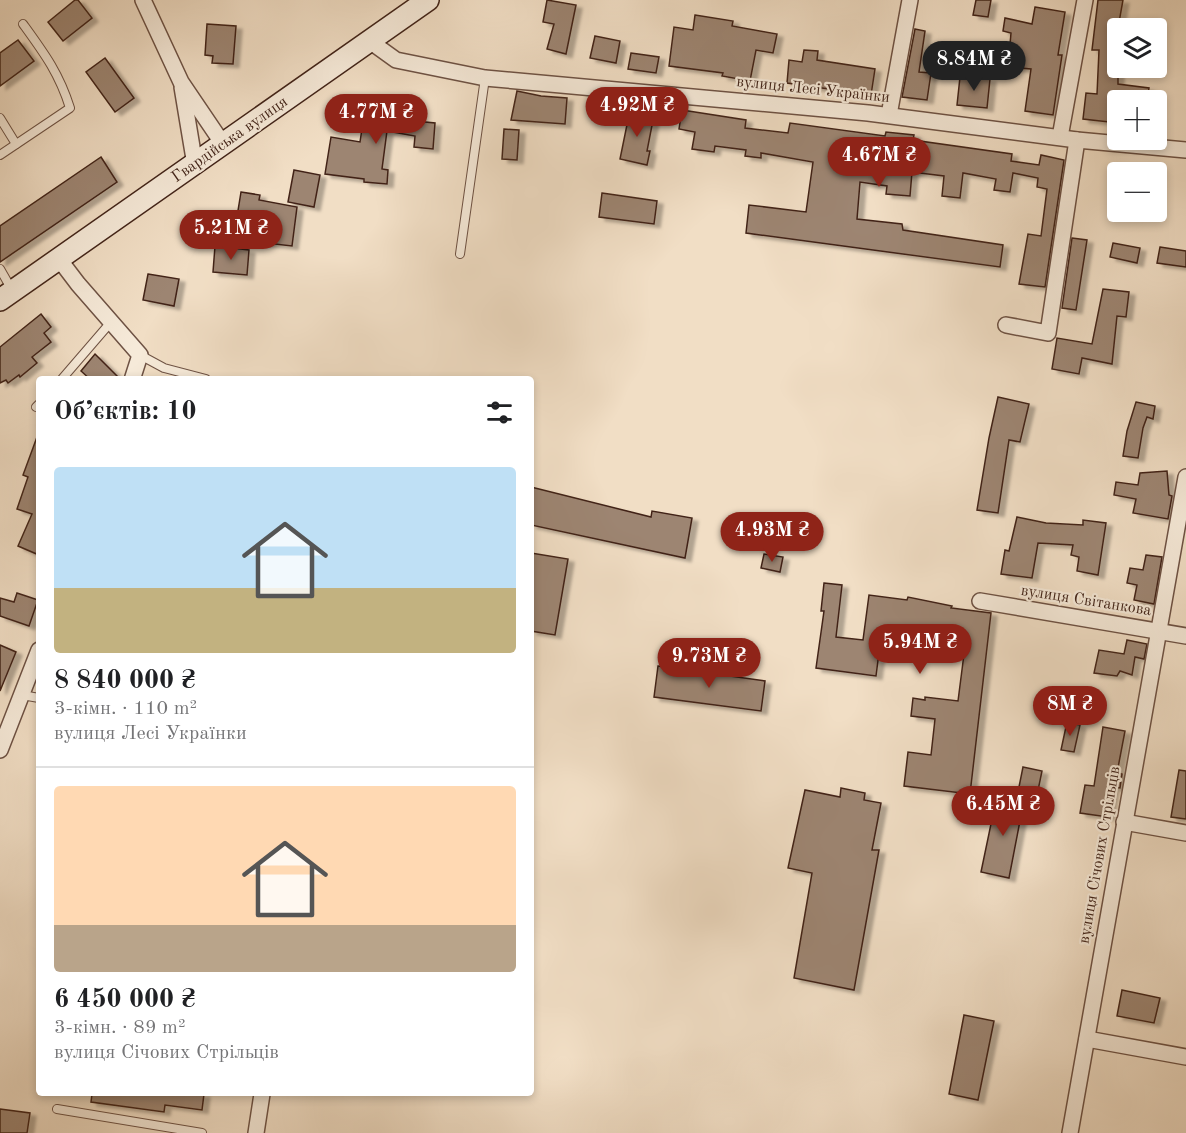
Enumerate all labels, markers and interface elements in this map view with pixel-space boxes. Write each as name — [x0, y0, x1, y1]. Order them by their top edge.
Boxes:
map controls — [1107, 18, 1167, 222]
button: layers — [1107, 18, 1167, 78]
pin: 8.84M ₴ — [919, 41, 1029, 92]
text: 8.84M ₴ — [937, 50, 1011, 70]
street label: вулиця Лесі Українки — [735, 74, 891, 106]
pin: 4.92M ₴ — [582, 87, 692, 138]
button: + — [1107, 90, 1167, 150]
street label: Гвардійська вулиця — [169, 94, 291, 186]
pin: 4.77M ₴ — [321, 94, 431, 145]
text: 4.92M ₴ — [600, 96, 674, 116]
text: 4.77M ₴ — [339, 103, 413, 123]
pin: 4.67M ₴ — [824, 137, 934, 188]
text: 4.67M ₴ — [842, 146, 916, 166]
button: − — [1107, 162, 1167, 222]
pin: 5.21M ₴ — [176, 210, 286, 261]
text: 5.21M ₴ — [194, 219, 268, 239]
icon: filters — [483, 396, 516, 429]
text: Об’єктів: 10 — [54, 399, 196, 425]
icon: home — [231, 506, 339, 614]
pin: 4.93M ₴ — [717, 512, 827, 563]
text: 4.93M ₴ — [735, 521, 809, 541]
street label: вулиця Світанкова — [1020, 583, 1153, 619]
pin: 5.94M ₴ — [865, 624, 975, 675]
text: 5.94M ₴ — [883, 633, 957, 653]
pin: 9.73M ₴ — [654, 638, 764, 689]
text: 9.73M ₴ — [672, 647, 746, 667]
text: 8 840 000 ₴ — [54, 668, 196, 694]
pin: 8M ₴ — [1034, 686, 1106, 737]
text: 8M ₴ — [1047, 695, 1093, 715]
text: 3-кімн. · 110 m² — [54, 699, 197, 719]
text: вулиця Лесі Українки — [54, 724, 247, 744]
street label: вулиця Січових Стрільців — [1077, 765, 1123, 945]
pin: 6.45M ₴ — [948, 786, 1058, 837]
text: 6.45M ₴ — [966, 795, 1040, 815]
icon: home — [231, 825, 339, 933]
text: 6 450 000 ₴ — [54, 987, 196, 1013]
text: 3-кімн. · 89 m² — [54, 1018, 186, 1038]
text: вулиця Січових Стрільців — [54, 1043, 279, 1063]

